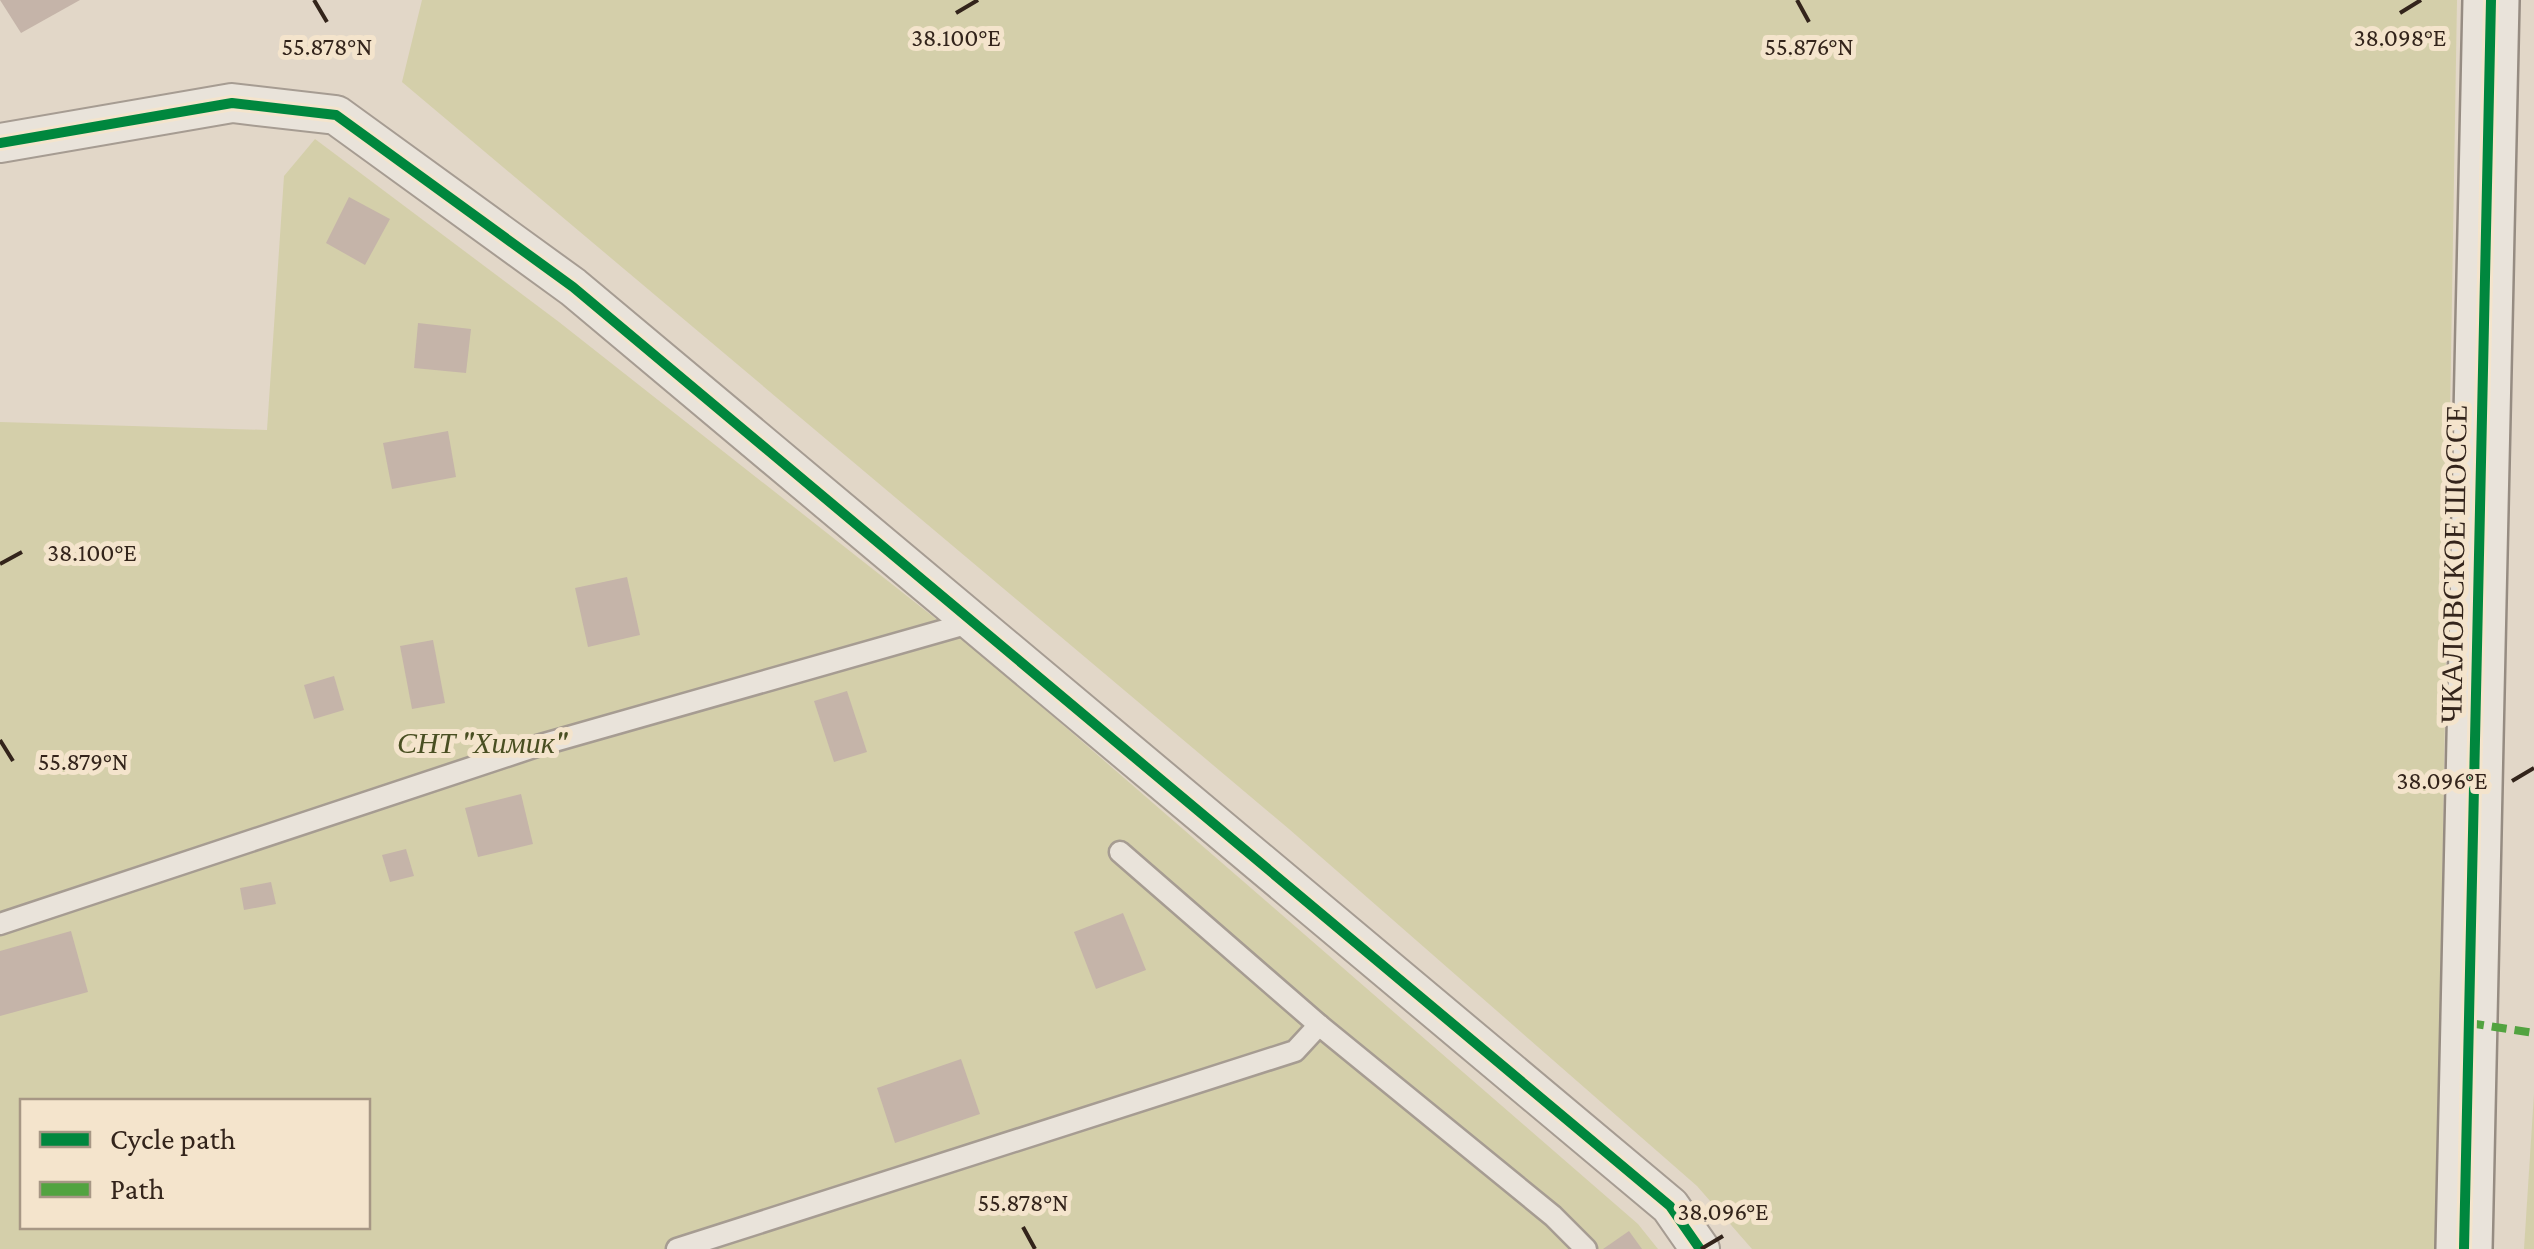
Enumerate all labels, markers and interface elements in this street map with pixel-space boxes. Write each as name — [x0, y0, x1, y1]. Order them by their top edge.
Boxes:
text: 38.100°E — [911, 24, 1001, 51]
text: 38.098°E — [2354, 24, 2446, 51]
text: 55.878°N — [282, 33, 372, 60]
text: 55.876°N — [1764, 33, 1854, 60]
street label: ЧКАЛОВСКОЕ ШОССЕ — [2434, 404, 2473, 724]
text: 38.100°E — [47, 539, 137, 566]
park label: СНТ "Химик" — [397, 726, 569, 759]
text: 55.879°N — [38, 748, 128, 775]
text: 38.096°E — [2396, 767, 2488, 794]
legend — [20, 1099, 370, 1229]
text: Cycle path — [110, 1122, 236, 1156]
text: Path — [110, 1172, 165, 1205]
text: 55.878°N — [978, 1189, 1068, 1216]
text: 38.096°E — [1677, 1198, 1769, 1225]

